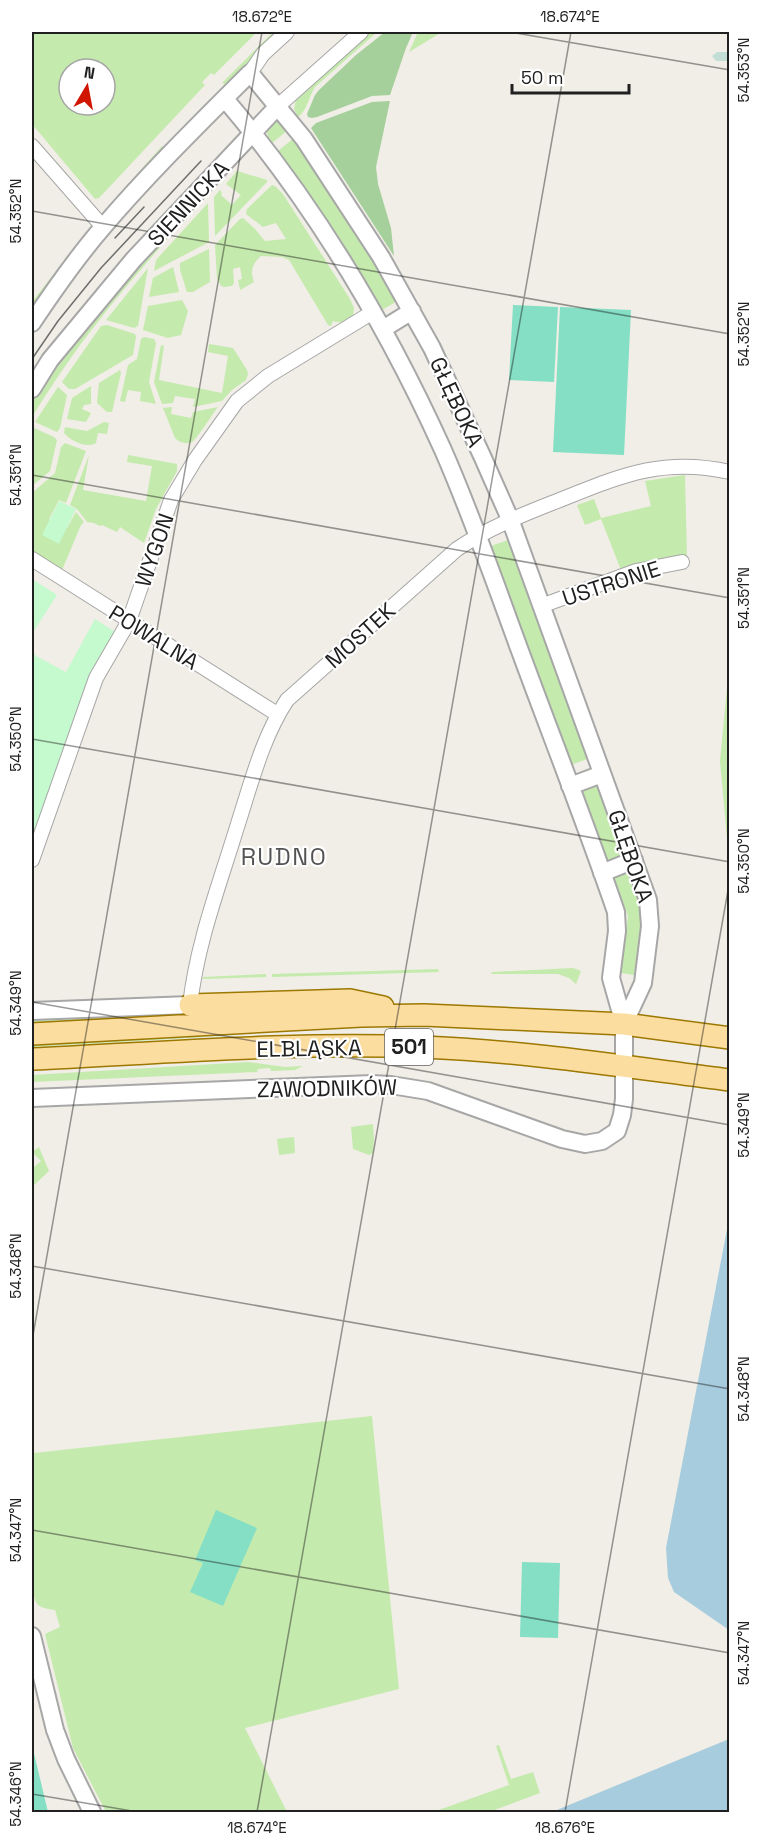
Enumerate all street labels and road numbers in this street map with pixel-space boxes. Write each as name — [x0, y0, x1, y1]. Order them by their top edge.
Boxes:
street label: SIENNICKA — [141, 154, 235, 252]
street label: GŁĘBOKA — [424, 352, 490, 452]
street label: WYGON — [128, 510, 180, 590]
street label: USTRONIE — [558, 554, 664, 612]
street label: MOSTEK — [319, 596, 401, 674]
street label: POWALNA — [104, 598, 204, 676]
street label: GŁĘBOKA — [602, 806, 660, 906]
road number: 501 — [385, 1029, 433, 1065]
street label: ELBLĄSKA — [256, 1033, 362, 1063]
street label: ZAWODNIKÓW — [257, 1073, 397, 1103]

